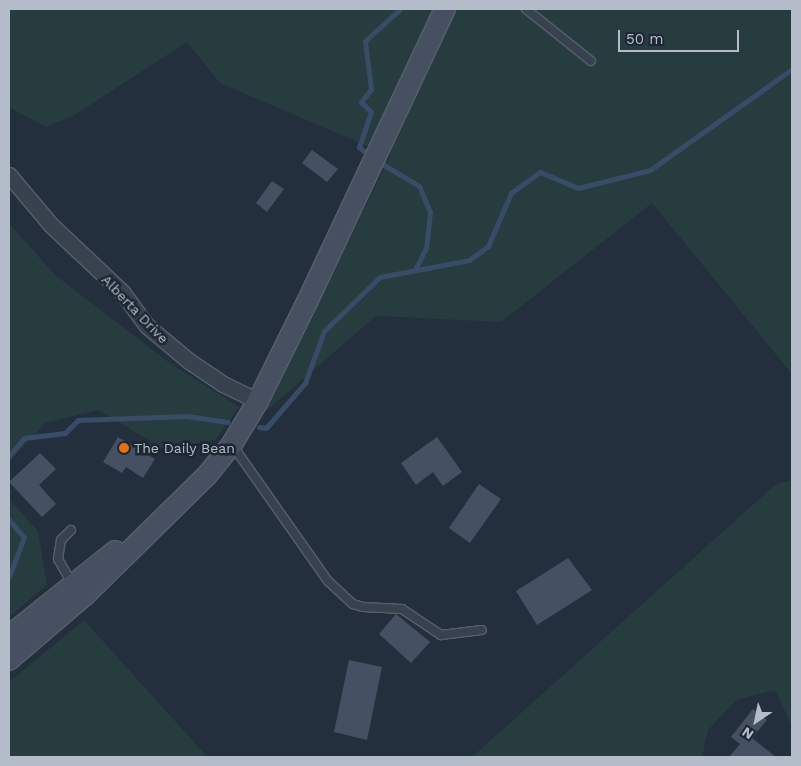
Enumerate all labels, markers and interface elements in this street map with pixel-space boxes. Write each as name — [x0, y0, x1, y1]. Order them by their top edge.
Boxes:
scale bar — [621, 20, 742, 52]
text: 50 m — [626, 30, 663, 48]
street label: Alberta Drive — [98, 271, 172, 347]
place label: The Daily Bean — [134, 440, 235, 456]
marker: The Daily Bean — [118, 442, 130, 454]
north arrow — [731, 696, 781, 746]
text: N — [739, 724, 756, 743]

